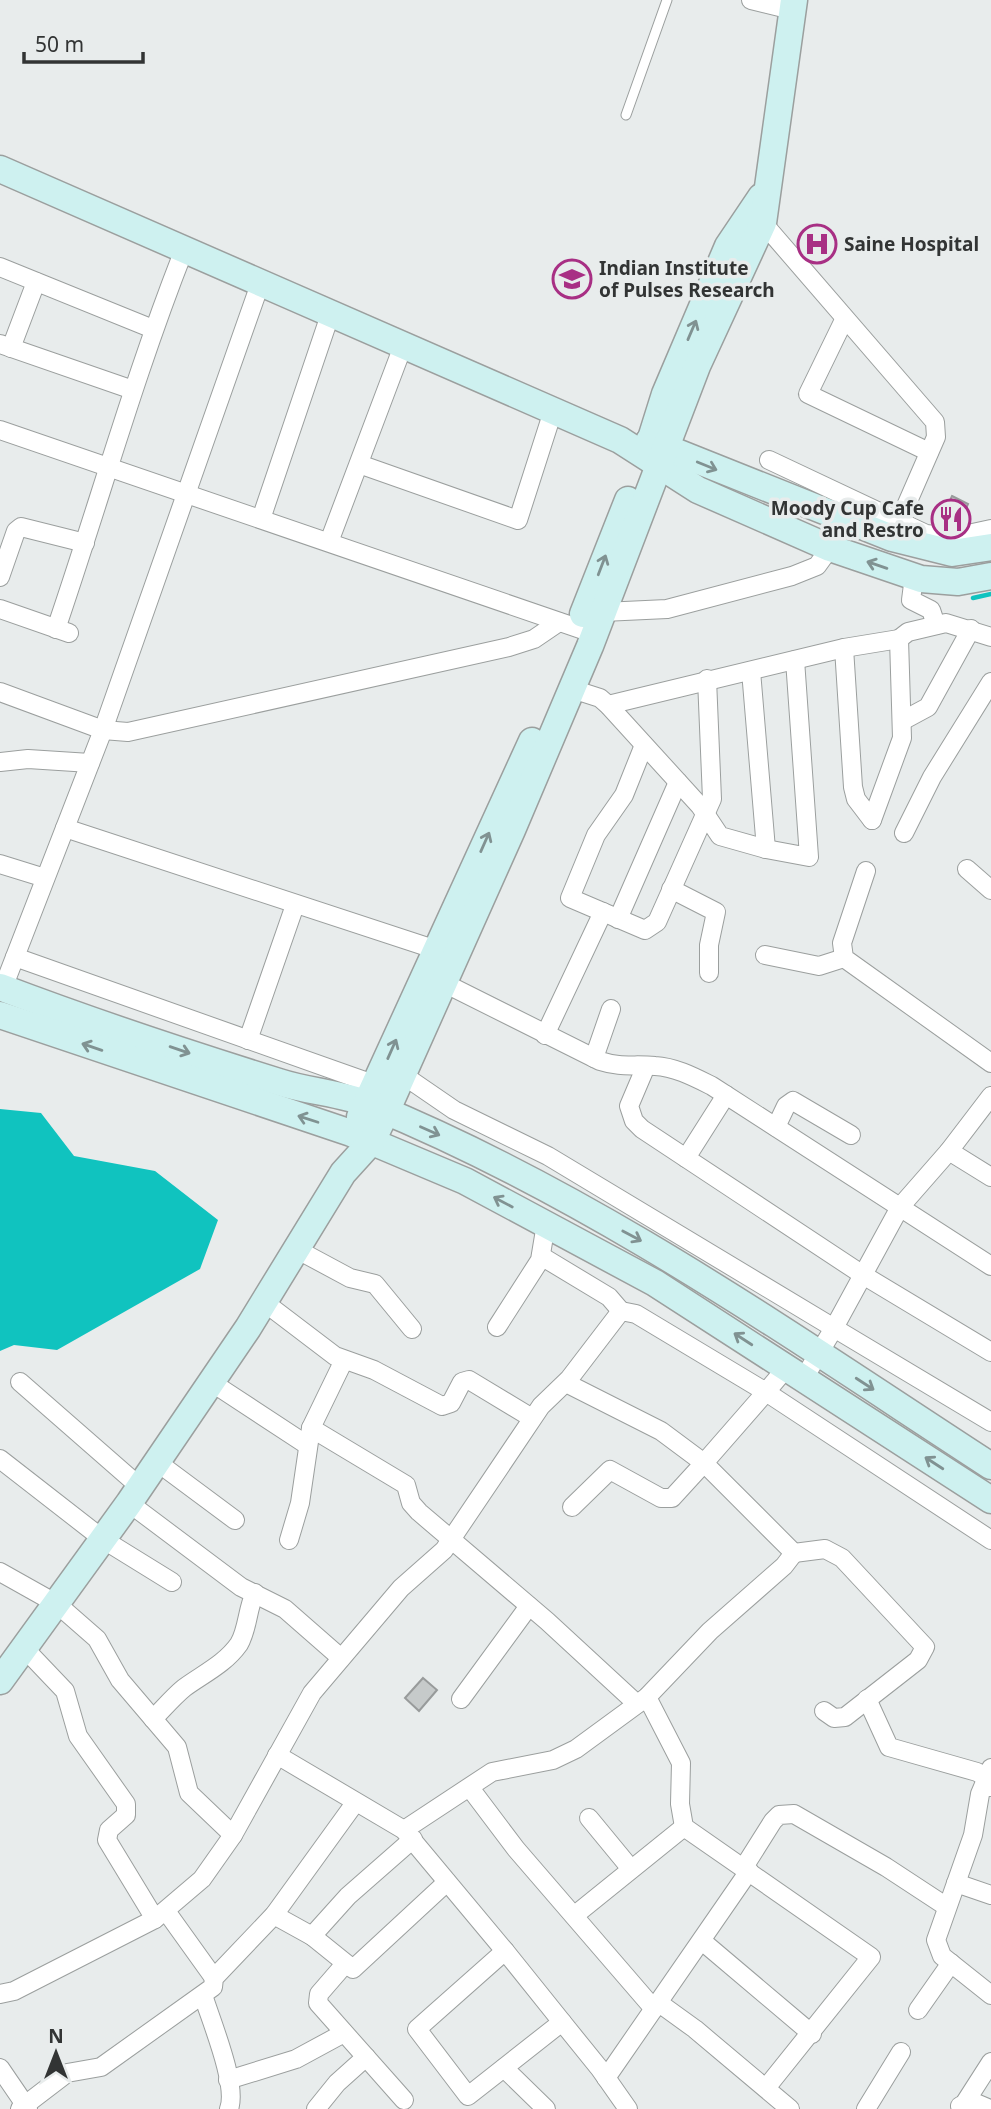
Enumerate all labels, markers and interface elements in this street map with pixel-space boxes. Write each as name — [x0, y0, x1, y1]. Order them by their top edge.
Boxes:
scale bar — [24, 21, 144, 65]
text: 50 m — [35, 30, 84, 58]
hospital icon: Saine Hospital — [796, 223, 838, 265]
place label: Saine Hospital — [844, 231, 979, 257]
place label: Indian Institute of Pulses Research — [599, 255, 775, 303]
school or university icon: Indian Institute of Pulses Research — [551, 258, 593, 300]
one-way arrow — [687, 319, 700, 341]
one-way arrow — [696, 461, 717, 474]
place label: Moody Cup Cafe and Restro — [771, 495, 924, 543]
restaurant icon: Moody Cup Cafe and Restro — [930, 498, 972, 540]
one-way arrow — [597, 554, 610, 576]
one-way arrow — [866, 558, 888, 570]
one-way arrow — [479, 832, 492, 853]
one-way arrow — [386, 1039, 399, 1060]
one-way arrow — [81, 1040, 103, 1052]
one-way arrow — [169, 1044, 191, 1057]
one-way arrow — [297, 1111, 319, 1124]
one-way arrow — [419, 1125, 440, 1138]
one-way arrow — [493, 1194, 514, 1208]
one-way arrow — [621, 1230, 642, 1243]
one-way arrow — [734, 1332, 753, 1347]
one-way arrow — [855, 1377, 875, 1391]
one-way arrow — [925, 1455, 944, 1470]
north arrow — [21, 2018, 91, 2088]
text: N — [48, 2023, 64, 2049]

